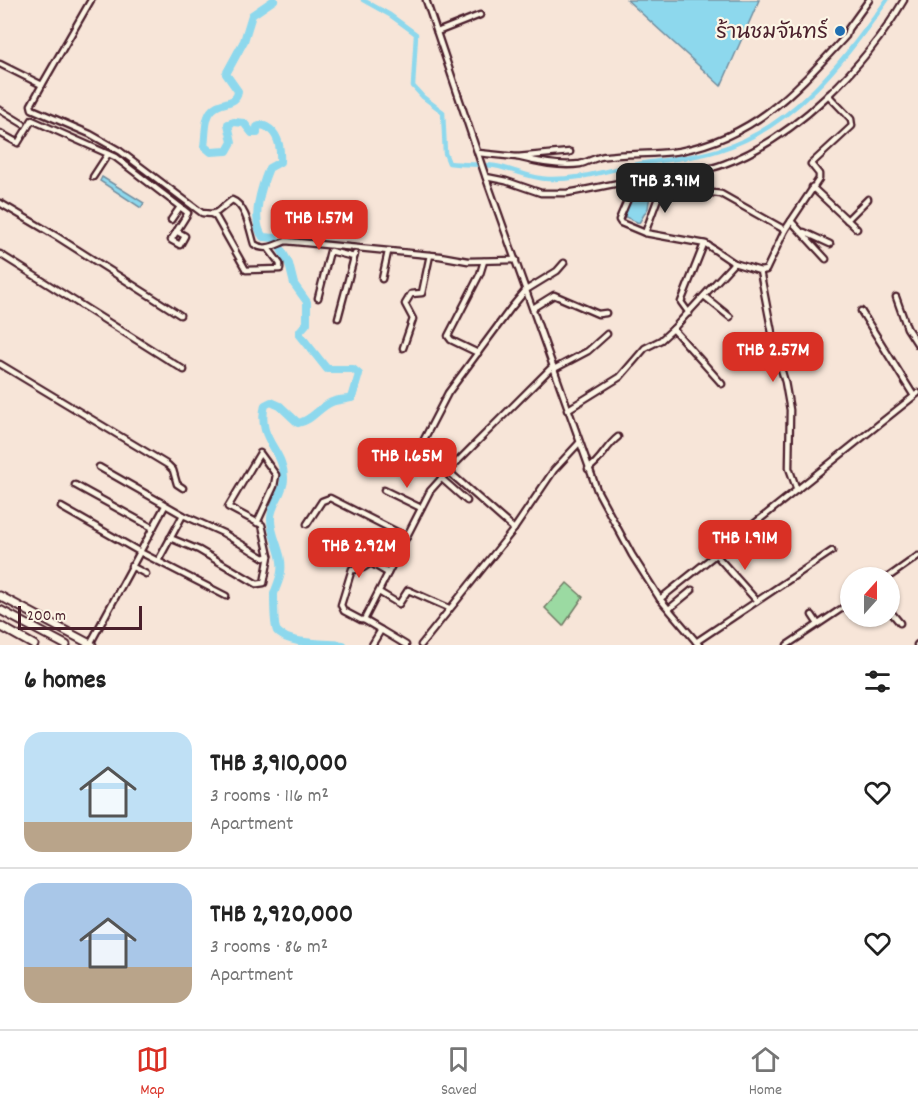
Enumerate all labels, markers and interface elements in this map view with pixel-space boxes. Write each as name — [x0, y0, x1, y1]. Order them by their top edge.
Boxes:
place label: ร้านชมจันทร์ — [716, 18, 828, 49]
marker: ร้านชมจันทร์ — [833, 24, 847, 38]
pin: THB 3.91M — [596, 163, 734, 214]
text: THB 3.91M — [630, 168, 700, 196]
pin: THB 1.57M — [250, 200, 388, 251]
text: THB 1.57M — [285, 205, 353, 233]
pin: THB 2.57M — [704, 332, 842, 383]
text: THB 2.57M — [737, 337, 810, 365]
pin: THB 1.65M — [338, 438, 476, 489]
text: THB 1.65M — [372, 443, 442, 471]
pin: THB 1.91M — [676, 520, 814, 571]
text: THB 1.91M — [712, 525, 778, 553]
pin: THB 2.92M — [290, 528, 428, 579]
text: THB 2.92M — [322, 533, 396, 561]
north arrow — [840, 567, 900, 627]
map controls — [840, 567, 900, 627]
scale bar — [18, 603, 142, 630]
text: 200 m — [27, 605, 66, 628]
text: 6 homes — [24, 663, 106, 700]
icon: filters — [861, 665, 894, 698]
text: THB 3,910,000 — [210, 746, 348, 783]
icon: home — [72, 756, 144, 828]
icon: heart — [861, 776, 894, 809]
text: 3 rooms · 116 m² — [210, 783, 329, 811]
text: Apartment — [210, 811, 293, 839]
text: THB 2,920,000 — [210, 897, 353, 934]
icon: home — [72, 907, 144, 979]
icon: heart — [861, 927, 894, 960]
text: 3 rooms · 86 m² — [210, 934, 328, 962]
text: Apartment — [210, 962, 293, 990]
tab: Map — [136, 1043, 169, 1102]
tab: Saved — [441, 1043, 477, 1102]
tab: Home — [749, 1043, 782, 1102]

